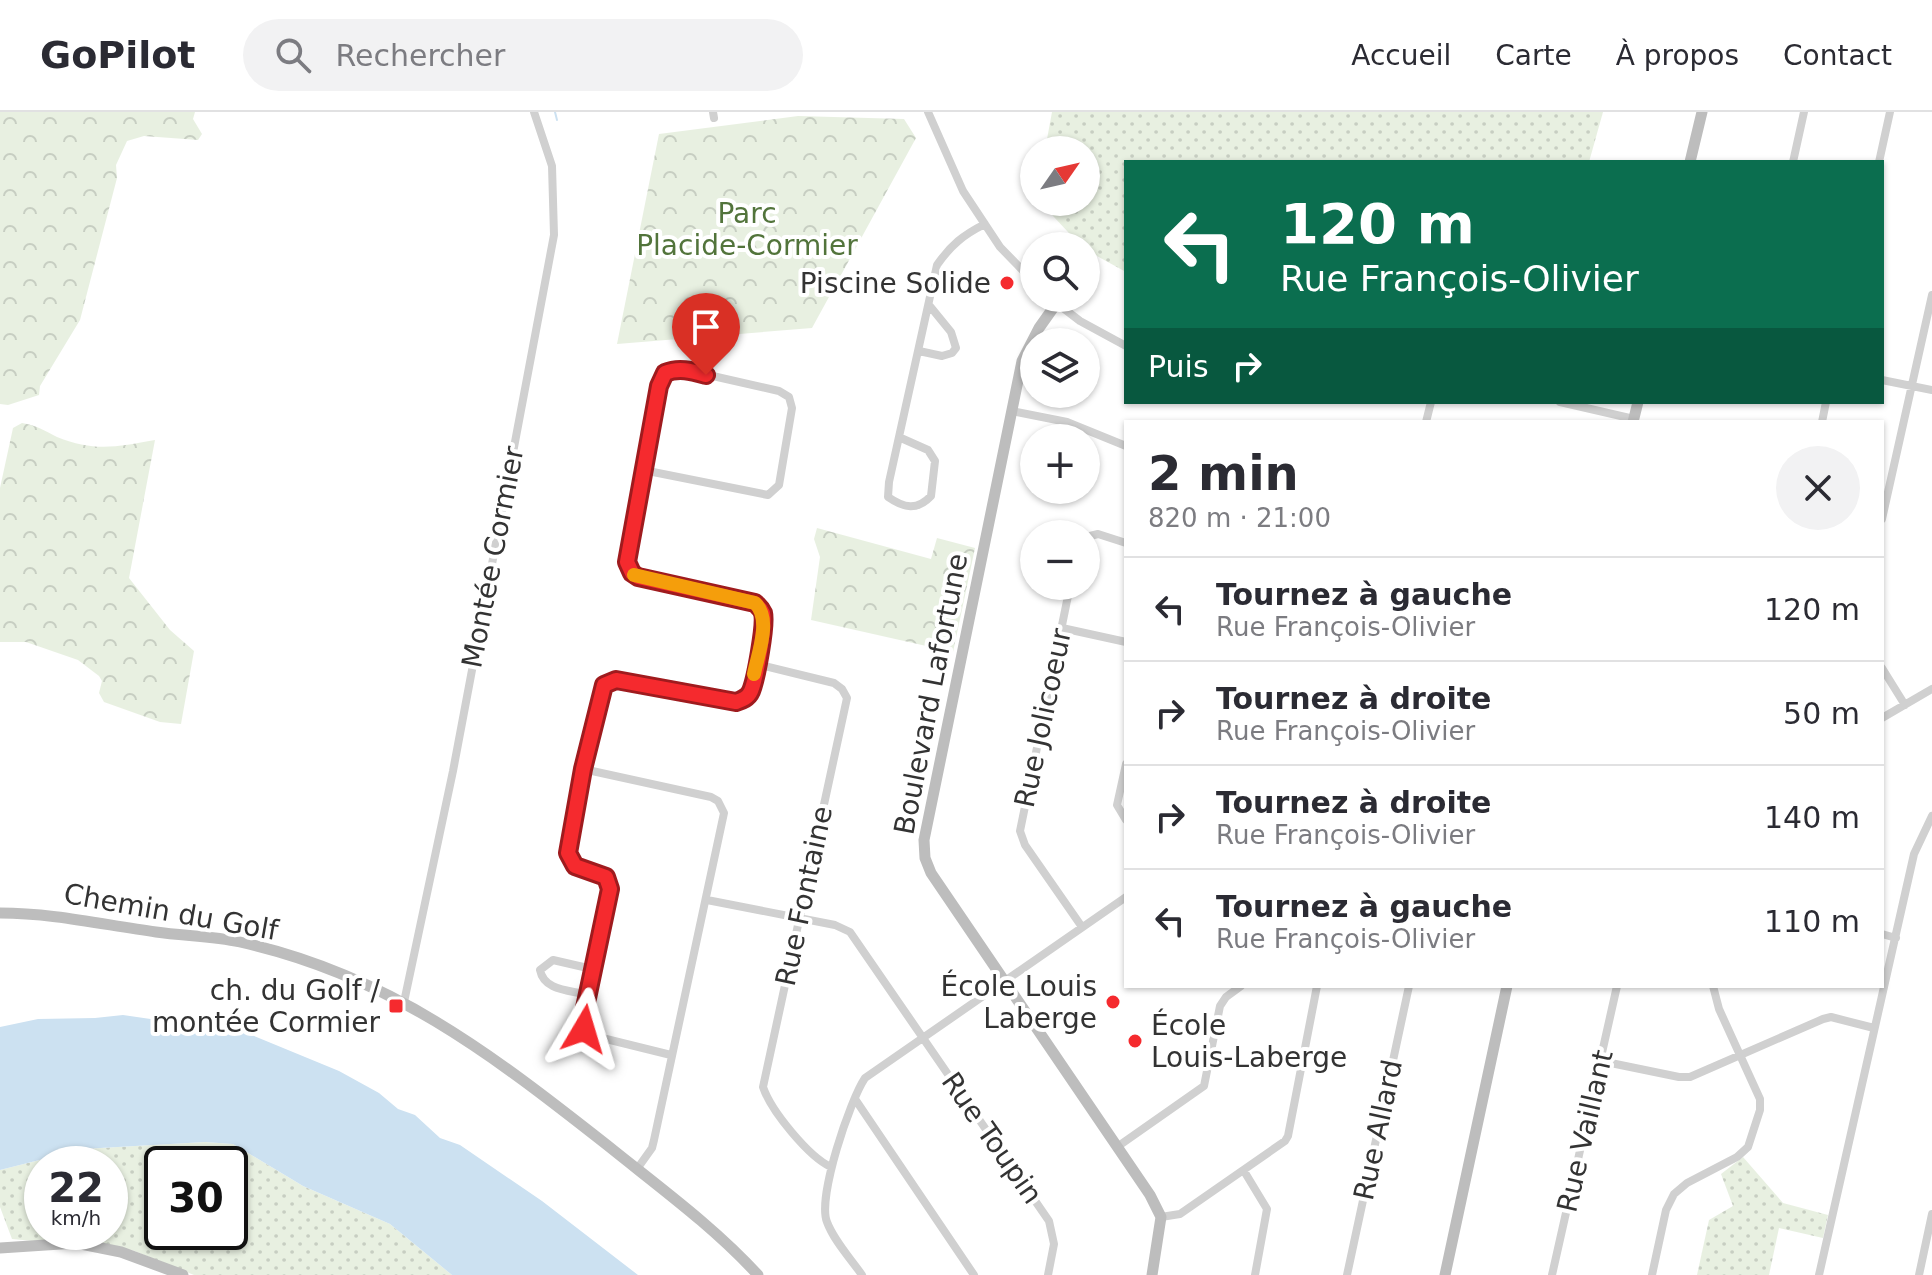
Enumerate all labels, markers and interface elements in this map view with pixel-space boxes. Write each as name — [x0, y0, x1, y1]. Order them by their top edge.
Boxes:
search box — [243, 19, 803, 91]
text: GoPilot — [40, 33, 195, 77]
icon: search — [271, 33, 315, 77]
text: Rechercher — [335, 38, 505, 73]
text: Accueil — [1351, 39, 1451, 72]
text: Carte — [1495, 39, 1572, 72]
text: À propos — [1616, 39, 1739, 72]
text: Contact — [1783, 39, 1892, 72]
north arrow — [1020, 136, 1100, 216]
map controls — [1020, 136, 1100, 600]
text: 120 m — [1280, 191, 1475, 256]
icon: left — [1148, 192, 1252, 296]
park label: Parc Placide-Cormier — [636, 197, 858, 262]
button: search — [1020, 232, 1100, 312]
text: Rue François-Olivier — [1280, 258, 1639, 299]
place label: Piscine Solide — [800, 267, 991, 300]
marker: Piscine Solide — [998, 274, 1016, 292]
pin — [672, 293, 740, 375]
icon: arrive — [684, 305, 728, 349]
button: layers — [1020, 328, 1100, 408]
icon: right — [1225, 344, 1269, 388]
text: Puis — [1148, 349, 1209, 384]
button: + — [1020, 424, 1100, 504]
street label: Montée Cormier — [455, 443, 531, 671]
text: 2 min — [1148, 445, 1299, 501]
button: close — [1776, 446, 1860, 530]
text: 820 m · 21:00 — [1148, 503, 1331, 533]
button: − — [1020, 520, 1100, 600]
street label: Boulevard Lafortune — [888, 551, 974, 837]
text: Tournez à gauche — [1216, 577, 1512, 612]
icon: left — [1148, 587, 1192, 631]
text: 120 m — [1764, 592, 1860, 627]
text: Rue François-Olivier — [1216, 612, 1475, 642]
street label: Rue Jolicoeur — [1008, 625, 1078, 810]
text: Tournez à droite — [1216, 681, 1491, 716]
icon: right — [1148, 691, 1192, 735]
text: 50 m — [1783, 696, 1860, 731]
text: Rue François-Olivier — [1216, 716, 1475, 746]
text: Tournez à droite — [1216, 785, 1491, 820]
icon: right — [1148, 795, 1192, 839]
text: 140 m — [1764, 800, 1860, 835]
street label: Rue Fontaine — [769, 803, 839, 989]
text: Rue François-Olivier — [1216, 820, 1475, 850]
street label: Chemin du Golf — [61, 877, 282, 947]
text: Tournez à gauche — [1216, 889, 1512, 924]
icon: left — [1148, 899, 1192, 943]
text: 110 m — [1764, 904, 1860, 939]
text: Rue François-Olivier — [1216, 924, 1475, 954]
place label: École Louis Laberge — [941, 969, 1097, 1035]
place label: ch. du Golf / montée Cormier — [152, 974, 381, 1039]
position arrow — [542, 987, 626, 1071]
marker: École Louis Laberge — [1104, 993, 1122, 1011]
marker: ch. du Golf / montée Cormier — [387, 997, 405, 1015]
place label: École Louis-Laberge — [1151, 1008, 1347, 1074]
marker: École Louis-Laberge — [1126, 1032, 1144, 1050]
street label: Rue Vaillant — [1550, 1047, 1620, 1215]
street label: Rue Allard — [1347, 1057, 1409, 1203]
street label: Rue Toupin — [935, 1066, 1049, 1210]
speed limit sign: 30 — [144, 1146, 248, 1250]
text: 22 — [48, 1165, 104, 1211]
text: km/h — [51, 1206, 101, 1230]

